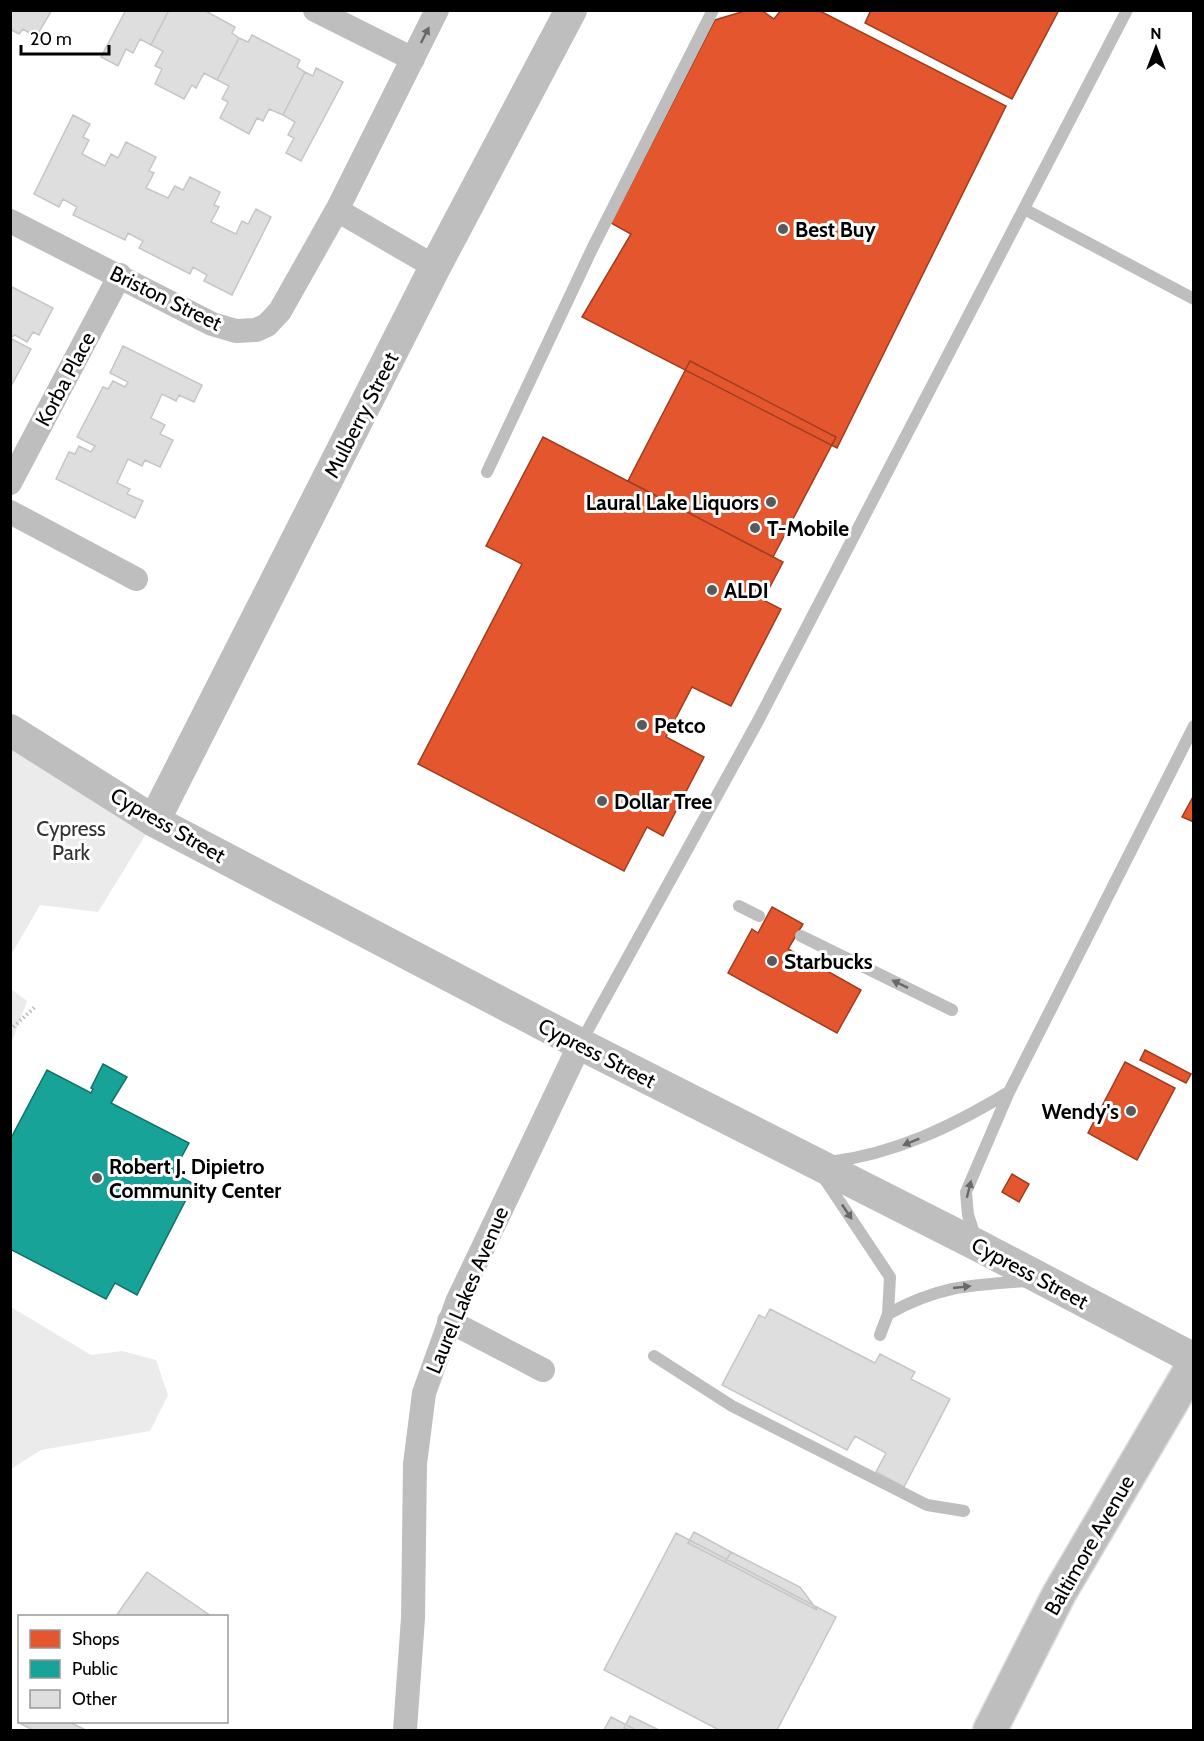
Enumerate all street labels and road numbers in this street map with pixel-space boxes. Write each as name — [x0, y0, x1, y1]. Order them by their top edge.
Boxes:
street label: Briston Street — [106, 260, 226, 336]
street label: Korba Place — [30, 327, 100, 430]
street label: Mulberry Street — [319, 348, 403, 482]
street label: Cypress Street — [106, 782, 230, 868]
street label: Cypress Street — [534, 1013, 660, 1093]
street label: Laurel Lakes Avenue — [421, 1203, 514, 1377]
street label: Cypress Street — [967, 1232, 1093, 1314]
street label: Baltimore Avenue — [1039, 1470, 1139, 1619]

